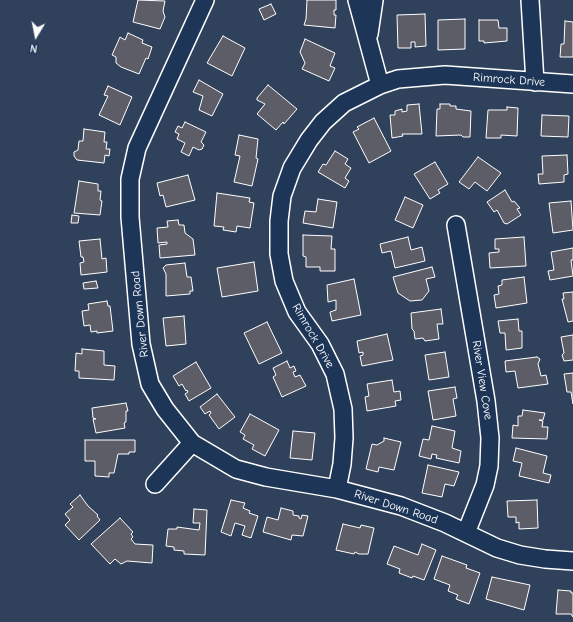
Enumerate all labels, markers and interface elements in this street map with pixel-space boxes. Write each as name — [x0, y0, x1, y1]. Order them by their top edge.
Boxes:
north arrow — [16, 16, 56, 56]
text: N — [29, 41, 38, 55]
street label: Rimrock Drive — [473, 70, 545, 90]
street label: River Down Road — [128, 270, 152, 358]
street label: Rimrock Drive — [289, 301, 337, 371]
street label: River View Cove — [469, 339, 495, 421]
street label: River Down Road — [352, 487, 440, 527]

